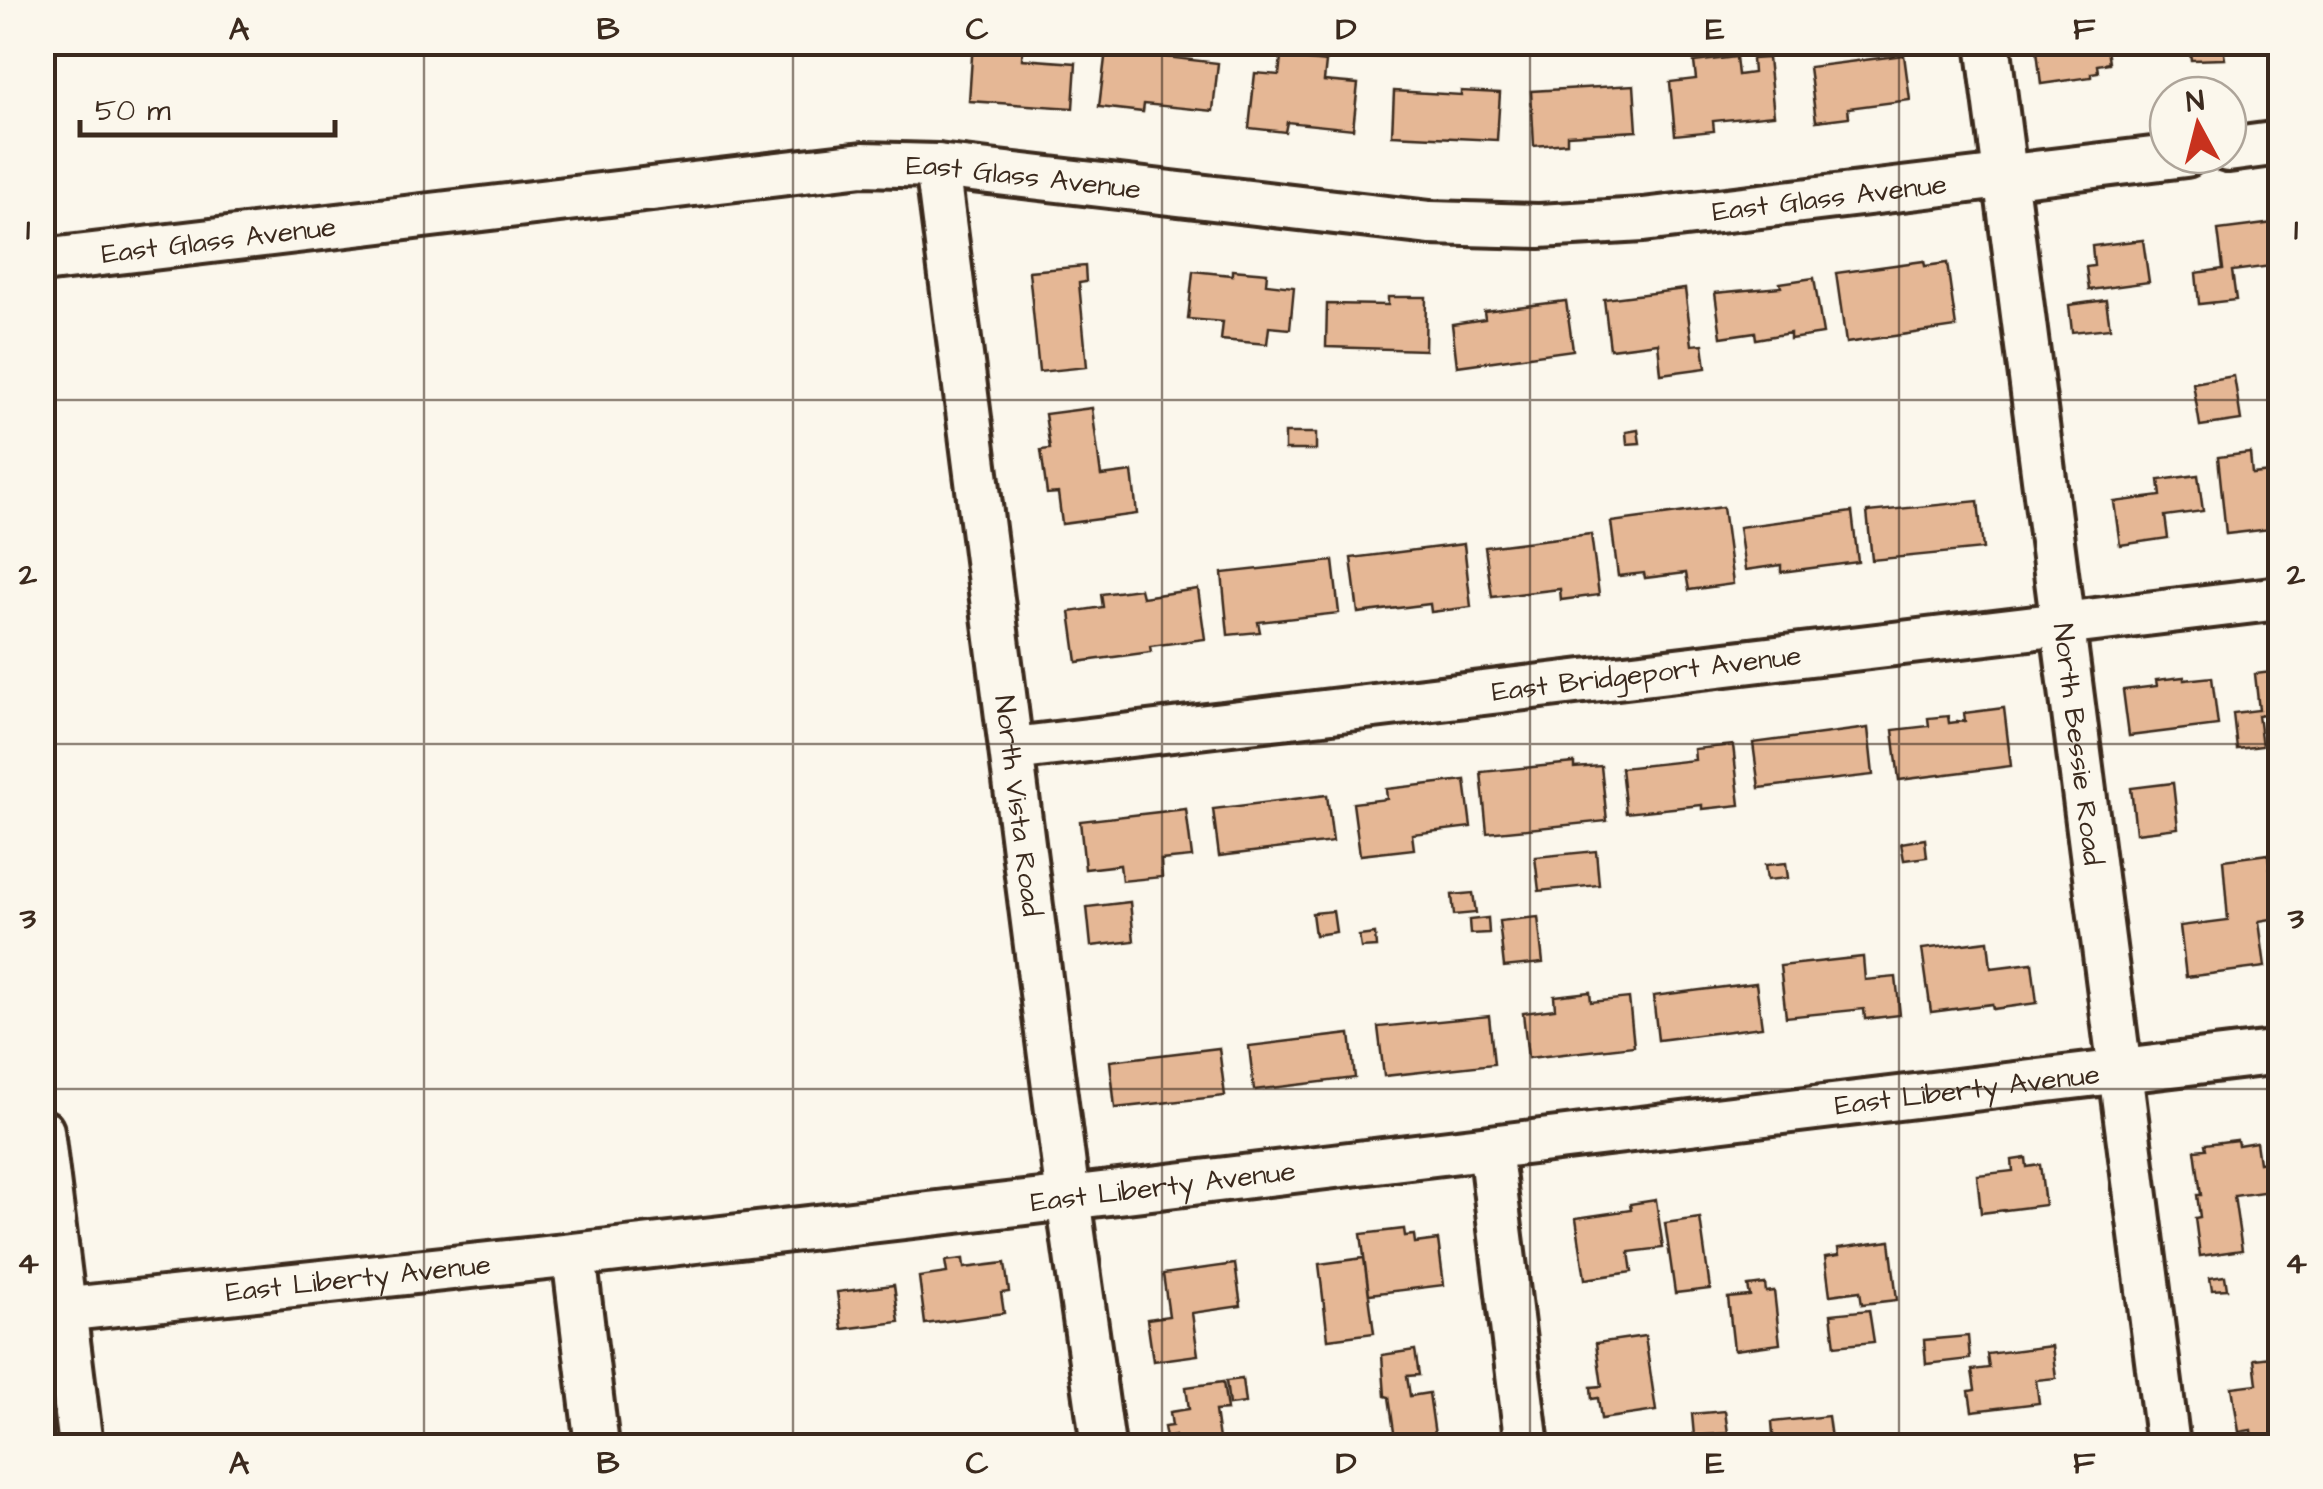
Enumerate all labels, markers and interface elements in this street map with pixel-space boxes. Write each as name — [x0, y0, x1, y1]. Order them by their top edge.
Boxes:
text: A — [229, 7, 250, 52]
text: B — [597, 7, 620, 52]
text: C — [966, 7, 989, 52]
text: D — [1336, 7, 1357, 52]
text: E — [1706, 7, 1725, 52]
text: F — [2073, 7, 2096, 52]
scale bar — [80, 75, 335, 137]
north arrow — [2148, 75, 2248, 175]
text: N — [2184, 81, 2207, 122]
text: 50 m — [95, 90, 171, 132]
street label: East Glass Avenue — [906, 146, 1143, 209]
street label: East Glass Avenue — [1710, 164, 1949, 231]
text: 1 — [26, 207, 30, 252]
street label: East Glass Avenue — [99, 207, 338, 273]
text: 1 — [2294, 207, 2298, 252]
text: 2 — [18, 552, 38, 597]
text: 2 — [2286, 552, 2306, 597]
street label: North Bessie Road — [2043, 621, 2113, 867]
street label: East Bridgeport Avenue — [1490, 636, 1803, 711]
street label: North Vista Road — [985, 693, 1052, 919]
text: 3 — [19, 896, 37, 941]
text: 3 — [2287, 896, 2305, 941]
street label: East Liberty Avenue — [1833, 1054, 2102, 1125]
street label: East Liberty Avenue — [1029, 1151, 1298, 1222]
text: 4 — [17, 1241, 39, 1286]
text: 4 — [2285, 1241, 2307, 1286]
street label: East Liberty Avenue — [224, 1245, 493, 1312]
text: A — [229, 1441, 250, 1486]
text: B — [597, 1441, 620, 1486]
text: C — [966, 1441, 989, 1486]
text: D — [1336, 1441, 1357, 1486]
text: E — [1706, 1441, 1725, 1486]
text: F — [2073, 1441, 2096, 1486]

